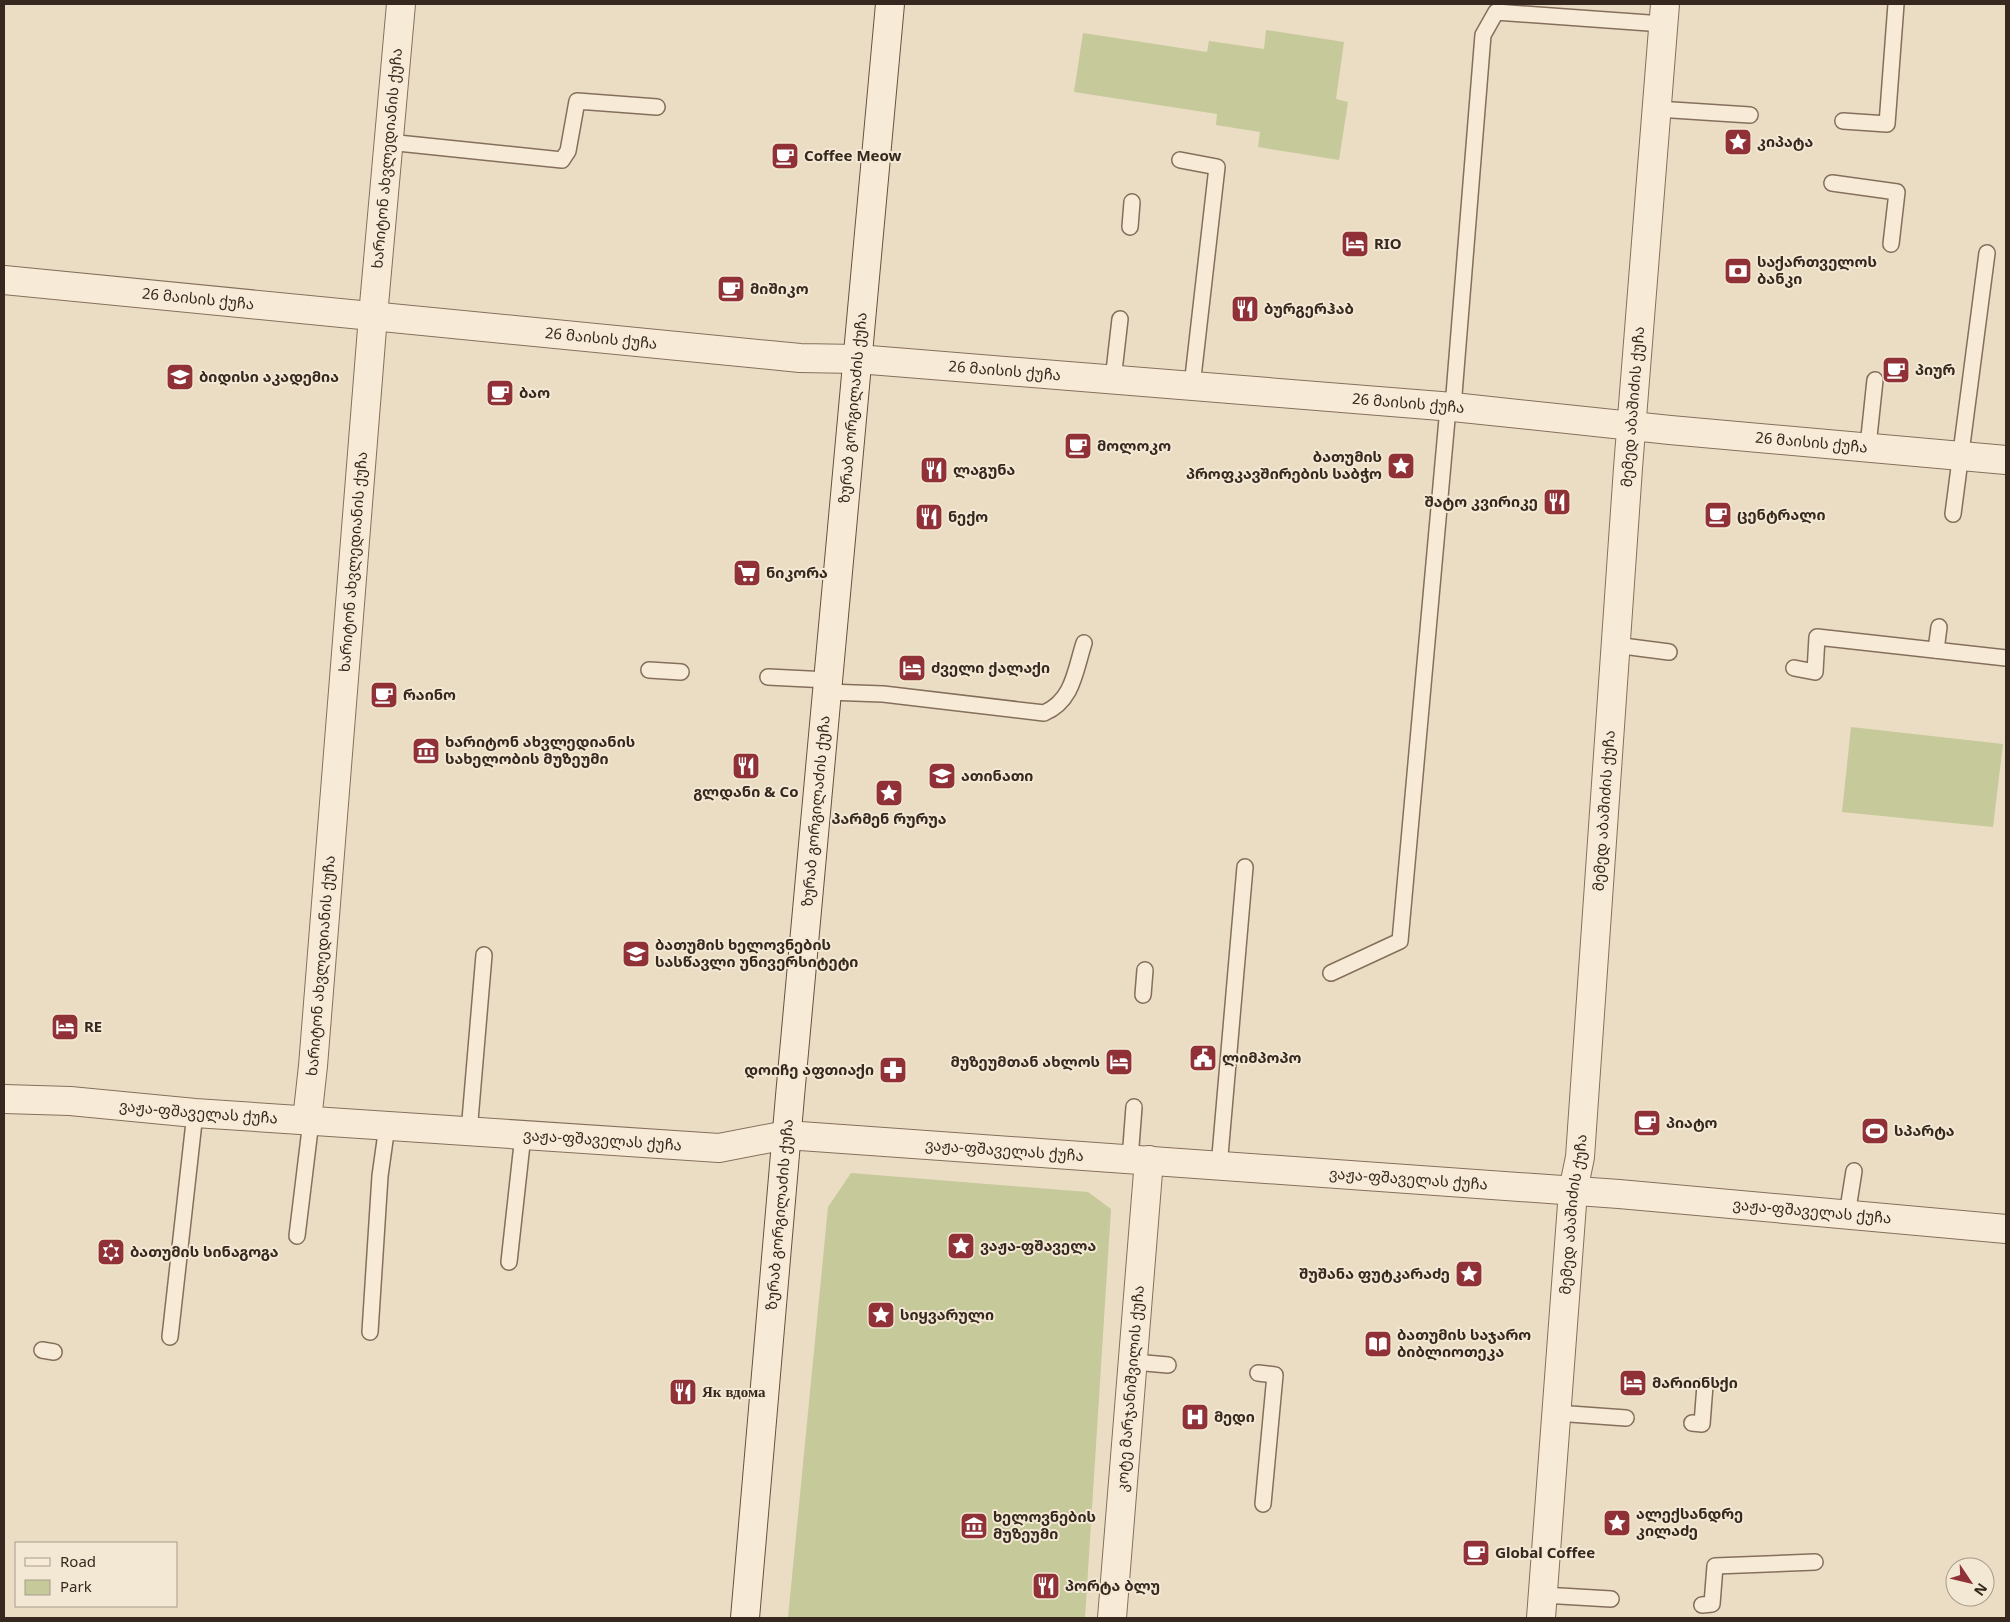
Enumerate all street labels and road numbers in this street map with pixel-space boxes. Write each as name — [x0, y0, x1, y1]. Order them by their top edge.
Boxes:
street label: ხარიტონ ახვლედიანის ქუჩა — [366, 47, 406, 269]
street label: 26 მაისის ქუჩა — [141, 283, 255, 313]
street label: ზურაბ გორგილაძის ქუჩა — [833, 311, 871, 504]
street label: 26 მაისის ქუჩა — [544, 322, 658, 353]
street label: მემედ აბაშიძის ქუჩა — [1616, 325, 1648, 488]
street label: 26 მაისის ქუჩა — [948, 355, 1062, 384]
street label: 26 მაისის ქუჩა — [1351, 388, 1466, 417]
street label: 26 მაისის ქუჩა — [1754, 427, 1869, 457]
street label: ხარიტონ ახვლედიანის ქუჩა — [334, 451, 371, 673]
street label: ზურაბ გორგილაძის ქუჩა — [796, 715, 834, 907]
street label: მემედ აბაშიძის ქუჩა — [1588, 729, 1619, 892]
street label: ხარიტონ ახვლედიანის ქუჩა — [301, 855, 339, 1077]
street label: ვაჟა-ფშაველას ქუჩა — [118, 1095, 279, 1128]
street label: ზურაბ გორგილაძის ქუჩა — [761, 1118, 797, 1311]
street label: ვაჟა-ფშაველას ქუჩა — [522, 1124, 683, 1155]
street label: მემედ აბაშიძის ქუჩა — [1554, 1133, 1591, 1295]
street label: ვაჟა-ფშაველას ქუჩა — [924, 1134, 1085, 1165]
street label: ვაჟა-ფშაველას ქუჩა — [1328, 1162, 1489, 1194]
street label: ვაჟა-ფშაველას ქუჩა — [1732, 1193, 1892, 1228]
street label: კოტე მარჯანიშვილის ქუჩა — [1111, 1284, 1148, 1493]

